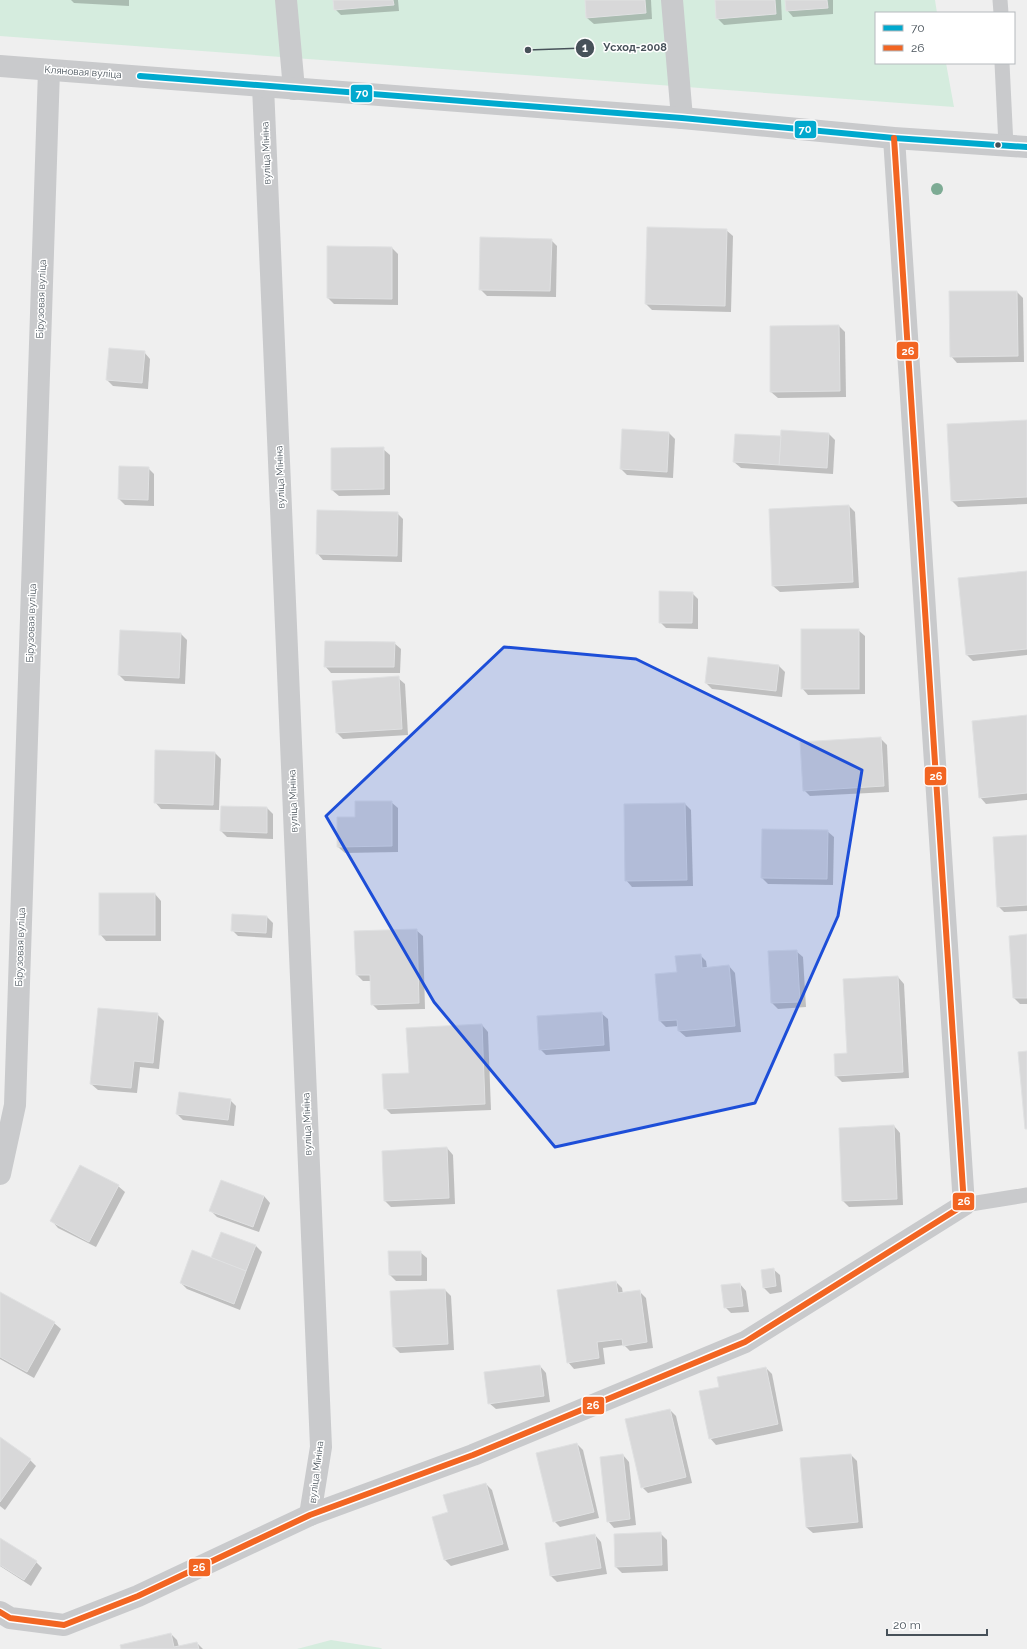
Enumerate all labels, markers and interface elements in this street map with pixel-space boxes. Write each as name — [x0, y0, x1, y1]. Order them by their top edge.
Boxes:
legend — [875, 12, 1015, 64]
text: 70 — [911, 21, 925, 35]
callout: Усход-2008 — [575, 36, 675, 59]
text: 1 — [582, 41, 588, 55]
text: Усход-2008 — [602, 41, 667, 54]
text: 26 — [911, 41, 925, 55]
street label: Кляновая вуліца — [44, 64, 122, 80]
line badge: 70 — [350, 84, 373, 103]
text: 70 — [356, 87, 369, 100]
line badge: 70 — [794, 120, 817, 139]
street label: вуліца Мініна — [259, 121, 273, 185]
text: 70 — [799, 123, 812, 136]
unlabelled marker — [993, 140, 1003, 150]
street label: Бірузовая вуліца — [34, 259, 48, 339]
line badge: 26 — [896, 341, 919, 360]
text: 26 — [902, 345, 915, 358]
street label: вуліца Мініна — [273, 445, 287, 509]
street label: Бірузовая вуліца — [24, 583, 38, 663]
line badge: 26 — [924, 766, 947, 786]
street label: вуліца Мініна — [286, 769, 300, 833]
text: 26 — [930, 770, 943, 783]
street label: Бірузовая вуліца — [13, 907, 27, 987]
street label: вуліца Мініна — [300, 1092, 314, 1156]
line badge: 26 — [952, 1192, 975, 1211]
text: 26 — [958, 1195, 971, 1208]
line badge: 26 — [582, 1396, 605, 1415]
text: 26 — [587, 1399, 600, 1412]
street label: вуліца Мініна — [307, 1440, 325, 1504]
line badge: 26 — [188, 1558, 211, 1577]
text: 26 — [193, 1561, 206, 1574]
scale bar — [887, 1611, 987, 1637]
text: 20 m — [893, 1618, 921, 1632]

